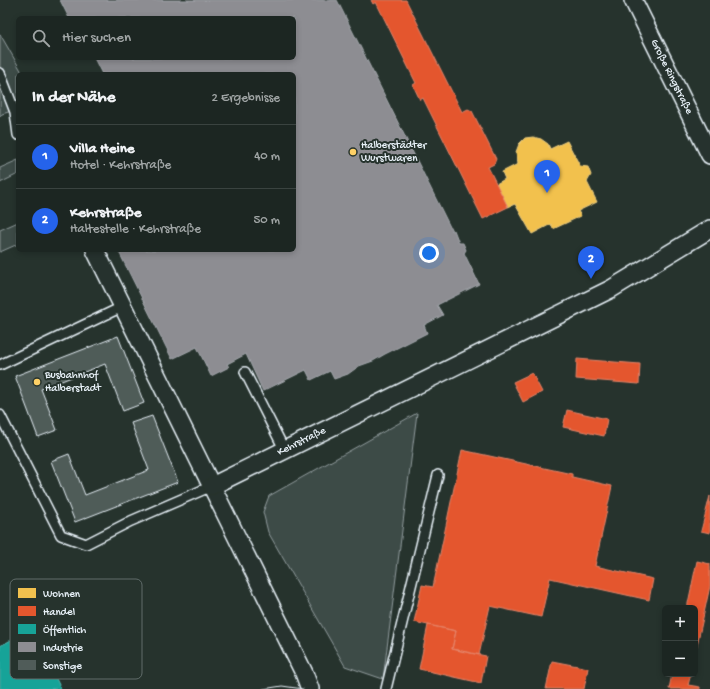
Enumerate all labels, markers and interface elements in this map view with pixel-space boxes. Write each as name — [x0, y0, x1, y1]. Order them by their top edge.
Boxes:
search box — [16, 16, 296, 60]
icon: search — [30, 27, 52, 49]
text: Hier suchen — [62, 29, 131, 47]
street label: Große Ringstraße — [648, 38, 695, 117]
text: In der Nähe — [32, 88, 115, 108]
text: 2 Ergebnisse — [212, 91, 280, 106]
text: Villa Heine — [70, 140, 135, 158]
place label: Halberstädter Wurstwaren — [361, 140, 427, 165]
marker: Halberstädter Wurstwaren — [348, 147, 358, 157]
text: 1 — [42, 149, 48, 164]
text: 40 m — [254, 149, 280, 164]
text: Hotel · Kehrstraße — [70, 158, 171, 173]
pin: 1 — [534, 160, 560, 193]
text: Kehrstraße — [70, 204, 142, 222]
text: 2 — [42, 213, 48, 228]
text: 50 m — [253, 213, 280, 228]
text: Haltestelle · Kehrstraße — [70, 222, 201, 237]
your location — [419, 243, 439, 263]
pin: 2 — [578, 246, 604, 279]
place label: Busbahnhof Halberstadt — [44, 369, 102, 395]
marker: Busbahnhof Halberstadt — [32, 377, 42, 387]
street label: Kehrstraße — [275, 425, 328, 459]
legend — [10, 579, 142, 679]
text: Wohnen — [43, 589, 81, 601]
map controls — [662, 605, 698, 677]
button: + — [662, 605, 698, 641]
text: Handel — [43, 607, 76, 619]
text: Öffentlich — [43, 624, 86, 637]
button: − — [662, 641, 698, 677]
text: Industrie — [43, 643, 83, 655]
text: Sonstige — [43, 661, 82, 673]

